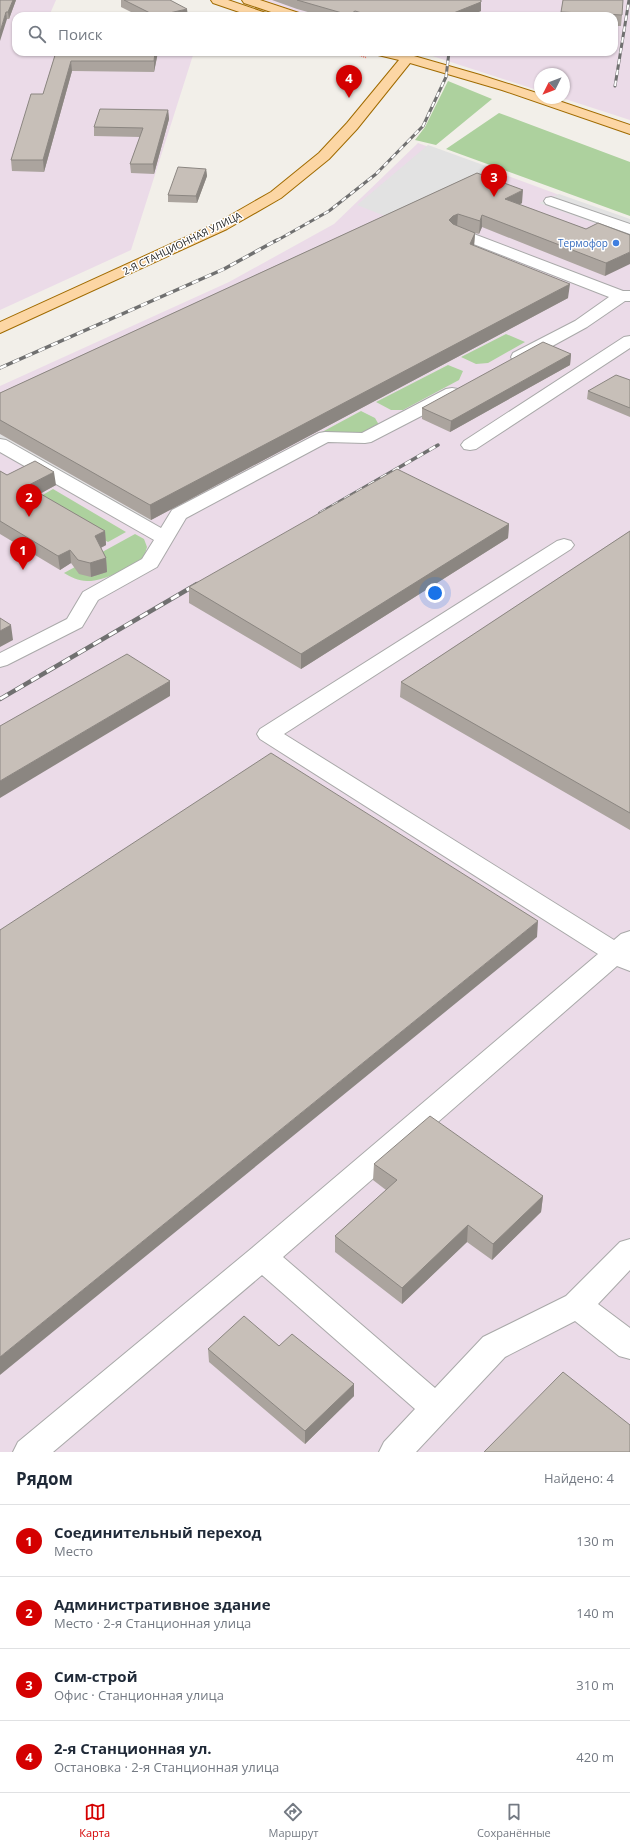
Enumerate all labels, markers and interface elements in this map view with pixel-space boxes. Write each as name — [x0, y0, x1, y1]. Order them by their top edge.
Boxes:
search box — [12, 12, 618, 56]
icon: search — [26, 23, 48, 45]
text: Поиск — [58, 24, 102, 44]
pin: 4 — [336, 65, 362, 98]
north arrow — [534, 68, 570, 104]
pin: 3 — [481, 164, 507, 197]
street label: 2-Я СТАНЦИОННАЯ УЛИЦА — [120, 208, 244, 278]
place label: Термофор — [558, 236, 608, 250]
marker: Термофор — [611, 238, 621, 248]
pin: 2 — [16, 484, 42, 517]
pin: 1 — [10, 537, 36, 570]
your location — [425, 583, 445, 603]
text: Рядом — [16, 1467, 73, 1490]
text: Найдено: 4 — [544, 1469, 614, 1487]
text: Соединительный переход — [54, 1522, 262, 1542]
text: 1 — [25, 1532, 33, 1550]
text: 130 m — [576, 1532, 614, 1550]
text: Место — [54, 1542, 93, 1560]
text: Административное здание — [54, 1594, 271, 1614]
text: 2 — [25, 1604, 33, 1622]
text: 140 m — [576, 1604, 614, 1622]
text: Место · 2-я Станционная улица — [54, 1614, 251, 1632]
text: Сим-строй — [54, 1666, 137, 1686]
text: 3 — [25, 1676, 33, 1694]
text: 310 m — [576, 1676, 614, 1694]
text: Офис · Станционная улица — [54, 1686, 224, 1704]
text: 2-я Станционная ул. — [54, 1738, 212, 1758]
text: 4 — [25, 1748, 33, 1766]
text: 420 m — [576, 1748, 614, 1766]
text: Остановка · 2-я Станционная улица — [54, 1758, 279, 1776]
tab: Карта — [79, 1801, 110, 1840]
tab: Маршрут — [269, 1801, 318, 1840]
tab: Сохранённые — [477, 1801, 551, 1840]

